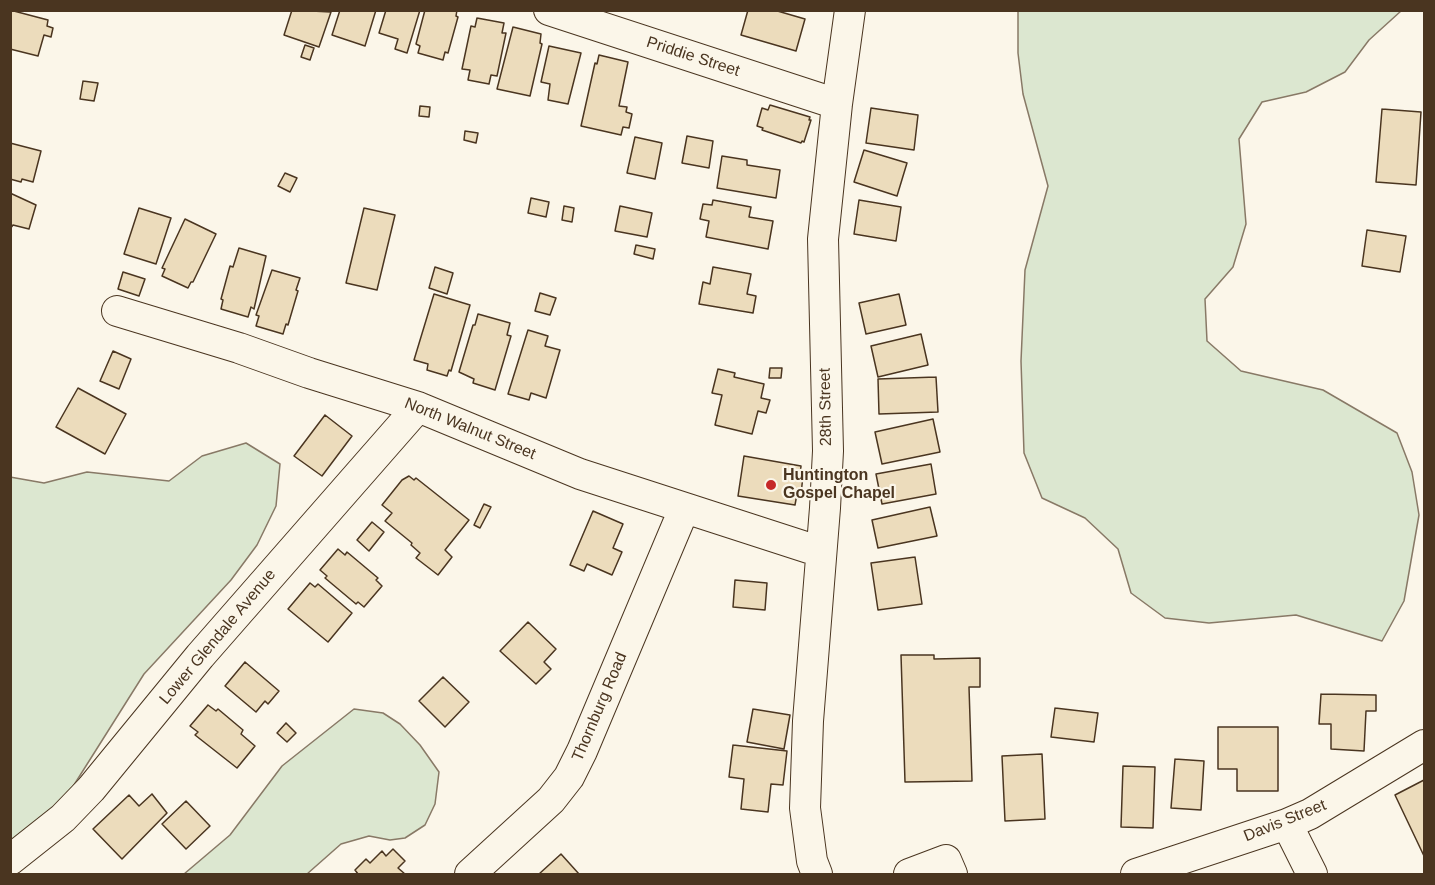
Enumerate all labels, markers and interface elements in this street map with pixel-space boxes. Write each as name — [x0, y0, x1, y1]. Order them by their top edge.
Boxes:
street label: Priddie Street — [644, 33, 742, 81]
street label: 28th Street — [816, 368, 836, 446]
street label: North Walnut Street — [402, 394, 538, 464]
place label: Huntington Gospel Chapel — [783, 466, 895, 504]
marker: Huntington Gospel Chapel — [764, 478, 778, 492]
street label: Lower Glendale Avenue — [156, 566, 280, 708]
street label: Thornburg Road — [568, 650, 632, 764]
street label: Davis Street — [1241, 796, 1329, 846]

